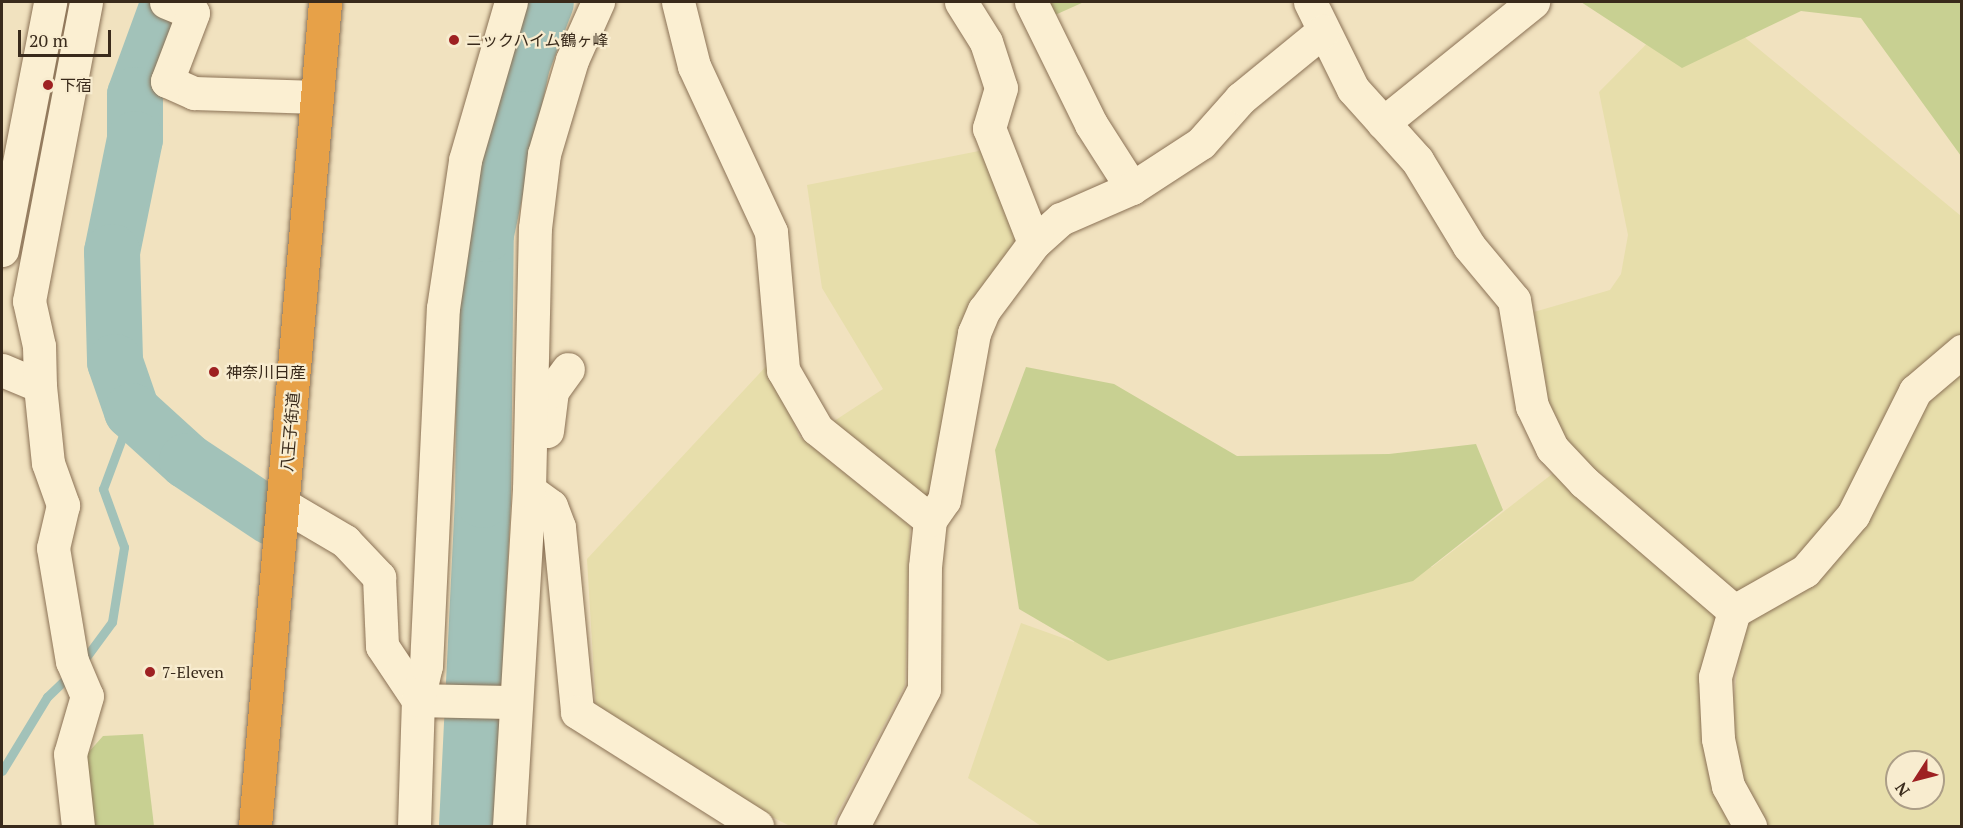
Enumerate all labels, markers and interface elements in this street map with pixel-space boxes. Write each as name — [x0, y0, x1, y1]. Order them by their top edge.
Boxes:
scale bar — [21, 18, 114, 56]
text: 20 m — [29, 28, 68, 52]
place label: ニックハイム鶴ヶ峰 — [466, 30, 610, 50]
marker: ニックハイム鶴ヶ峰 — [447, 33, 461, 47]
place label: 下宿 — [60, 75, 92, 95]
marker: 下宿 — [41, 78, 55, 92]
place label: 神奈川日産 — [226, 362, 306, 382]
marker: 神奈川日産 — [207, 365, 221, 379]
street label: 八王子街道 — [277, 391, 303, 473]
place label: 7-Eleven — [162, 662, 224, 682]
marker: 7-Eleven — [143, 665, 157, 679]
north arrow — [1885, 750, 1945, 810]
text: N — [1890, 778, 1915, 801]

